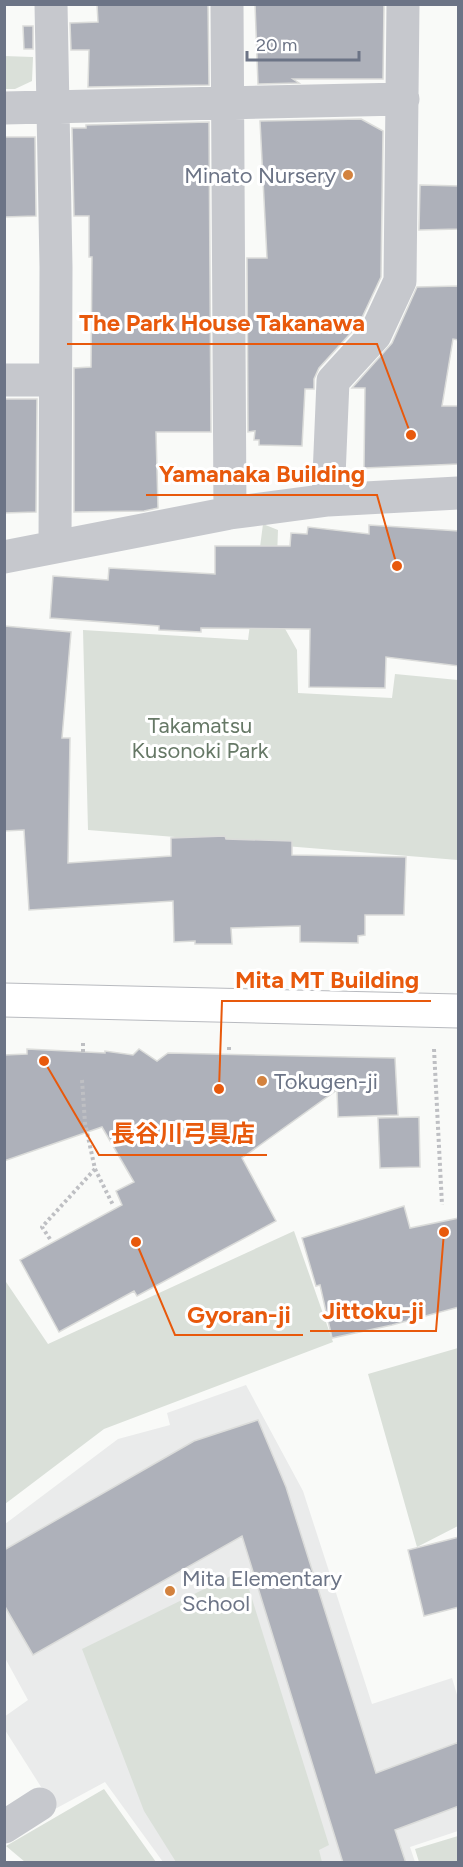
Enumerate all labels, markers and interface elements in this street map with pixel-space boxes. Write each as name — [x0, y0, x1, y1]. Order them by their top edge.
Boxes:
scale bar — [247, 24, 360, 62]
text: 20 m — [256, 34, 297, 56]
place label: Minato Nursery — [184, 162, 336, 189]
marker: Minato Nursery — [341, 168, 355, 182]
callout: The Park House Takanawa — [67, 302, 377, 344]
text: The Park House Takanawa — [79, 308, 365, 337]
callout: Yamanaka Building — [146, 453, 377, 495]
text: Yamanaka Building — [159, 459, 365, 488]
park label: Takamatsu Kusonoki Park — [132, 712, 269, 764]
callout: Mita MT Building — [222, 959, 431, 1001]
text: Mita MT Building — [235, 965, 419, 994]
place label: Tokugen-ji — [274, 1068, 378, 1095]
marker: Tokugen-ji — [255, 1074, 269, 1088]
callout: 長谷川弓具店 — [99, 1113, 267, 1155]
text: 長谷川弓具店 — [111, 1119, 255, 1148]
callout: Jittoku-ji — [310, 1289, 436, 1331]
callout: Gyoran-ji — [175, 1293, 303, 1335]
text: Jittoku-ji — [322, 1296, 424, 1325]
text: Gyoran-ji — [187, 1300, 291, 1329]
place label: Mita Elementary School — [182, 1565, 342, 1617]
marker: Mita Elementary School — [163, 1584, 177, 1598]

